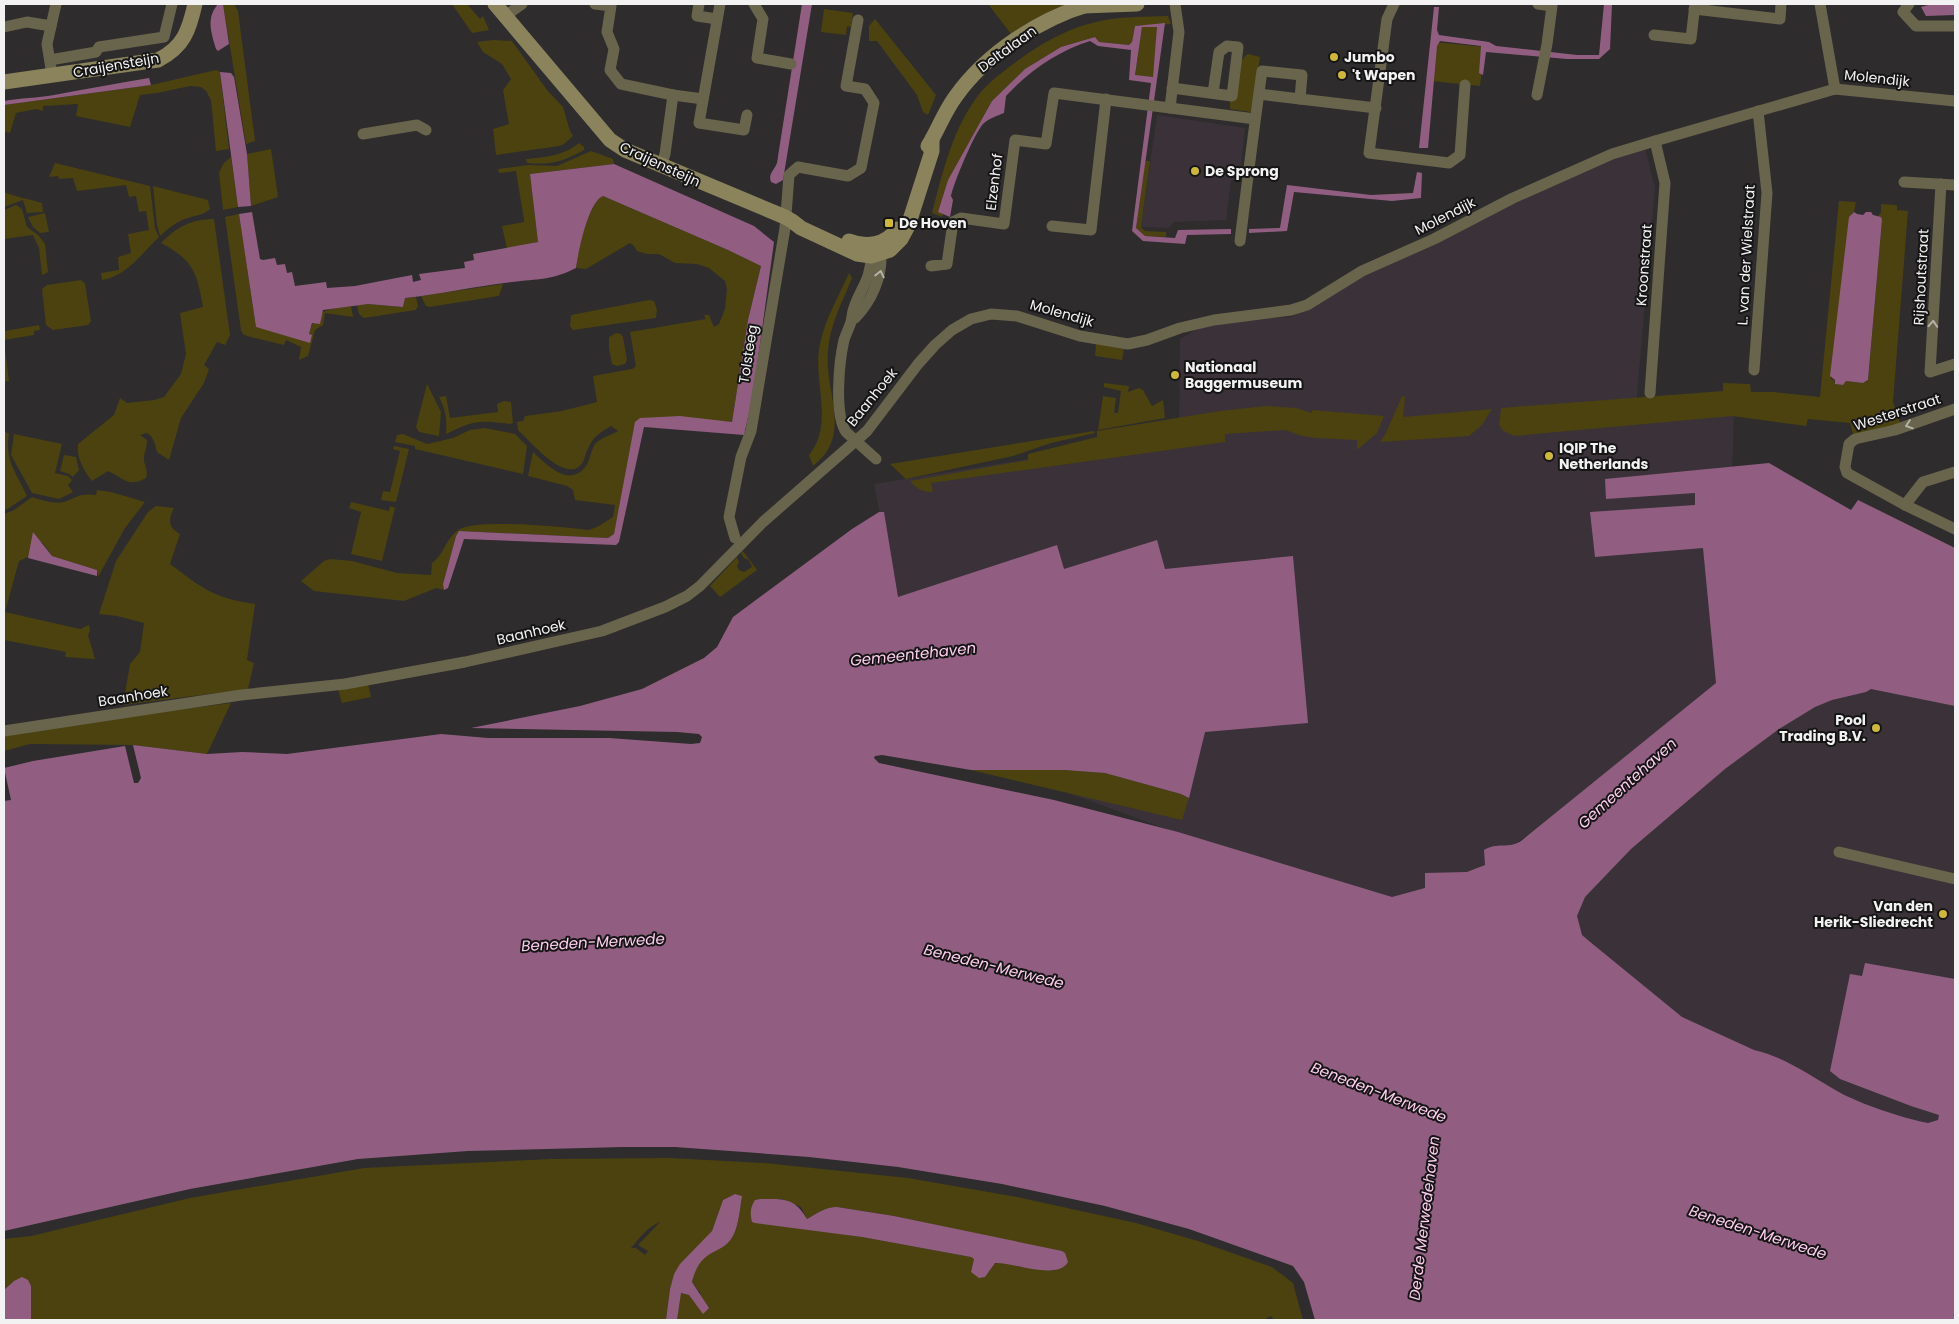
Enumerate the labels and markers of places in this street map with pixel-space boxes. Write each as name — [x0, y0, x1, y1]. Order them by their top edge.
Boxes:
place label: Jumbo — [1344, 47, 1395, 67]
marker: Jumbo — [1328, 51, 1340, 63]
place label: 't Wapen — [1352, 65, 1416, 85]
marker: 't Wapen — [1336, 69, 1348, 81]
place label: De Sprong — [1205, 161, 1279, 181]
marker: De Sprong — [1189, 165, 1201, 177]
place label: De Hoven — [899, 213, 967, 233]
marker: De Hoven — [883, 217, 895, 229]
place label: Nationaal Baggermuseum — [1185, 357, 1302, 393]
marker: Nationaal Baggermuseum — [1169, 369, 1181, 381]
place label: IQIP The Netherlands — [1559, 438, 1648, 474]
marker: IQIP The Netherlands — [1543, 450, 1555, 462]
place label: Pool Trading B.V. — [1779, 710, 1866, 746]
marker: Pool Trading B.V. — [1870, 722, 1882, 734]
place label: Van den Herik-Sliedrecht — [1814, 896, 1933, 932]
marker: Van den Herik-Sliedrecht — [1937, 908, 1949, 920]

